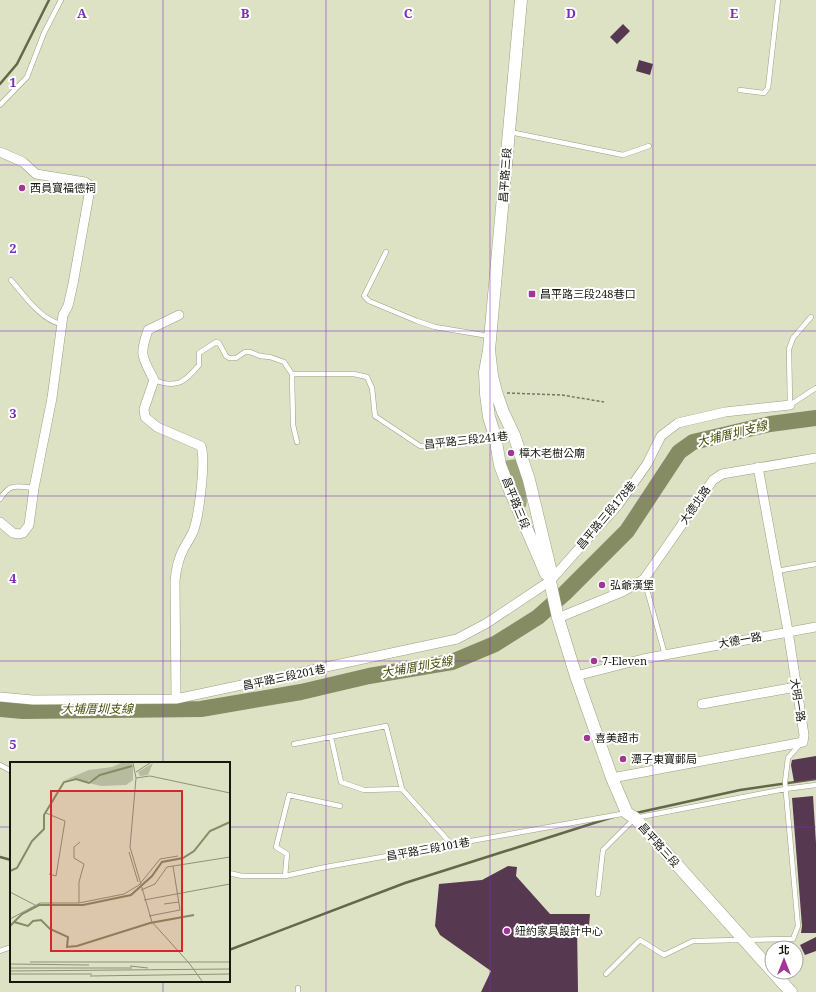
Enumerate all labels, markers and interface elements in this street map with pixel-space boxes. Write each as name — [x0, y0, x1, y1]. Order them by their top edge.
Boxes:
text: A — [77, 4, 87, 22]
text: B — [241, 4, 250, 22]
text: C — [404, 4, 413, 22]
text: D — [566, 4, 576, 22]
text: E — [730, 4, 739, 22]
text: 1 — [9, 73, 17, 91]
street label: 昌平路三段 — [495, 147, 514, 203]
place label: 西員寶福德祠 — [30, 180, 96, 195]
marker: 西員寶福德祠 — [17, 183, 27, 193]
text: 2 — [9, 239, 17, 257]
place label: 昌平路三段248巷口 — [540, 286, 635, 301]
marker: 昌平路三段248巷口 — [527, 289, 537, 299]
text: 3 — [9, 404, 17, 422]
water label: 大埔厝圳支線 — [695, 416, 771, 450]
street label: 昌平路三段241巷 — [423, 428, 509, 451]
place label: 樟木老樹公廟 — [519, 445, 585, 460]
marker: 樟木老樹公廟 — [506, 448, 516, 458]
street label: 昌平路三段 — [499, 475, 534, 531]
street label: 昌平路三段178巷 — [573, 478, 639, 552]
street label: 大德北路 — [676, 482, 713, 527]
text: 4 — [9, 569, 17, 587]
place label: 弘爺漢堡 — [610, 577, 654, 592]
marker: 弘爺漢堡 — [597, 580, 607, 590]
street label: 大德一路 — [717, 628, 763, 651]
water label: 大埔厝圳支線 — [380, 652, 456, 681]
place label: 7-Eleven — [602, 653, 647, 668]
marker: 7-Eleven — [589, 656, 599, 666]
street label: 昌平路三段201巷 — [241, 660, 327, 693]
street label: 大明一路 — [788, 677, 809, 723]
water label: 大埔厝圳支線 — [61, 700, 135, 717]
place label: 喜美超市 — [595, 730, 639, 745]
marker: 喜美超市 — [582, 733, 592, 743]
text: 5 — [9, 735, 17, 753]
place label: 潭子東寶郵局 — [631, 751, 697, 766]
marker: 潭子東寶郵局 — [618, 754, 628, 764]
inset map — [10, 762, 230, 982]
street label: 昌平路三段 — [635, 819, 683, 870]
street label: 昌平路三段101巷 — [385, 834, 471, 863]
place label: 紐約家具設計中心 — [515, 923, 603, 938]
marker: 紐約家具設計中心 — [502, 926, 512, 936]
north arrow — [764, 940, 804, 980]
text: 北 — [779, 942, 790, 957]

